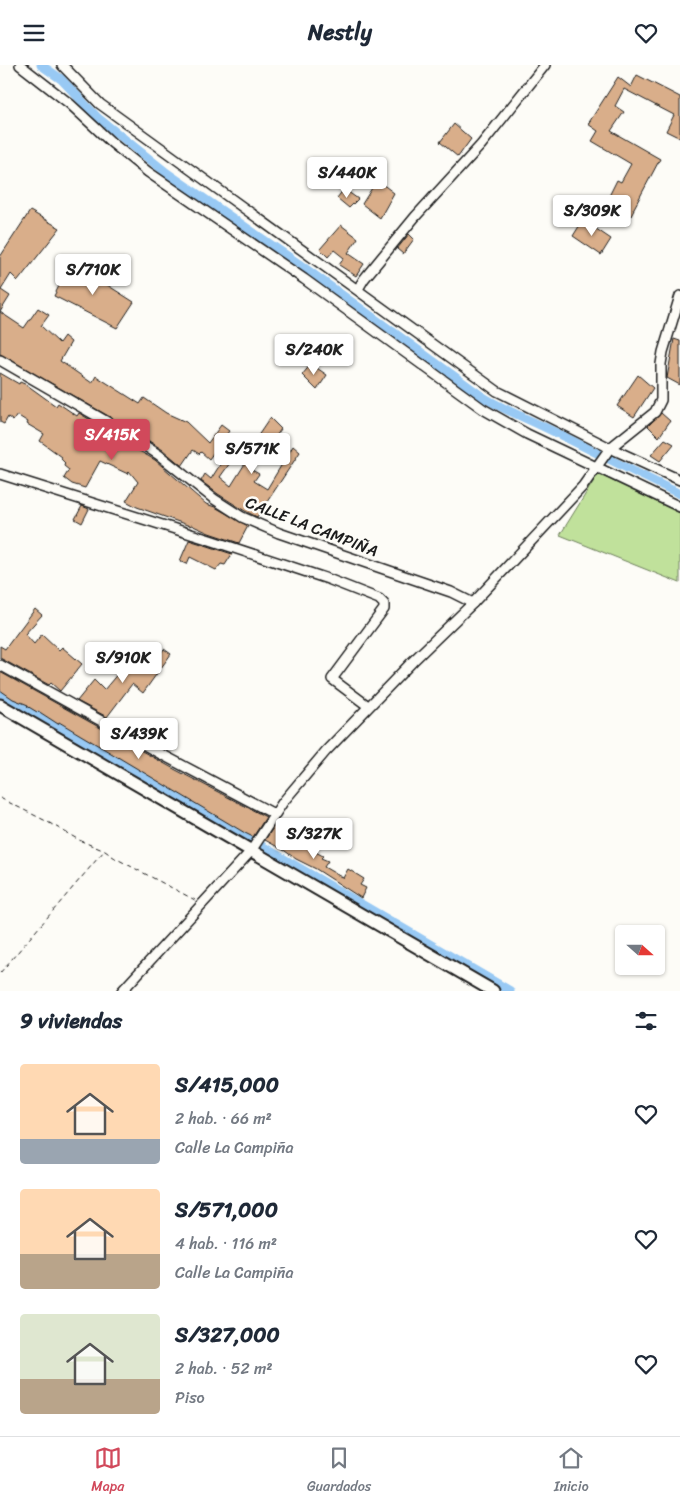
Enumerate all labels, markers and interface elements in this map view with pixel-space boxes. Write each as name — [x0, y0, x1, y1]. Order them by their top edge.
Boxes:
text: Nestly — [308, 13, 372, 52]
icon: menu — [20, 19, 48, 47]
icon: heart — [632, 19, 660, 47]
pin: S/440K — [306, 157, 388, 199]
text: S/440K — [318, 158, 376, 187]
pin: S/309K — [551, 195, 633, 237]
text: S/309K — [564, 196, 620, 225]
pin: S/710K — [52, 253, 134, 296]
text: S/710K — [66, 255, 120, 284]
pin: S/240K — [273, 333, 355, 376]
text: S/240K — [285, 335, 343, 364]
pin: S/415K — [71, 419, 153, 461]
text: S/415K — [85, 420, 139, 449]
pin: S/571K — [211, 433, 293, 475]
text: S/571K — [225, 434, 279, 463]
street label: CALLE LA CAMPIÑA — [241, 488, 382, 565]
pin: S/910K — [82, 641, 164, 684]
text: S/910K — [96, 643, 150, 672]
pin: S/439K — [98, 717, 180, 760]
text: S/439K — [111, 719, 167, 748]
pin: S/327K — [273, 817, 355, 860]
text: S/327K — [287, 819, 341, 848]
north arrow — [615, 925, 665, 975]
map controls — [615, 925, 665, 975]
text: 9 viviendas — [20, 1002, 122, 1040]
icon: filters — [632, 1007, 660, 1035]
text: S/415,000 — [175, 1066, 279, 1104]
icon: home — [60, 1084, 120, 1144]
icon: heart — [632, 1100, 660, 1128]
text: 2 hab. · 66 m² — [175, 1104, 272, 1133]
text: Calle La Campiña — [175, 1133, 294, 1162]
text: S/571,000 — [175, 1191, 278, 1229]
icon: home — [60, 1209, 120, 1269]
icon: heart — [632, 1225, 660, 1253]
text: 4 hab. · 116 m² — [175, 1229, 277, 1258]
text: Calle La Campiña — [175, 1258, 294, 1287]
text: S/327,000 — [175, 1316, 280, 1354]
icon: home — [60, 1334, 120, 1394]
icon: heart — [632, 1350, 660, 1378]
text: 2 hab. · 52 m² — [175, 1354, 273, 1383]
text: Piso — [175, 1383, 205, 1412]
tab: Mapa — [91, 1444, 124, 1499]
tab: Guardados — [307, 1444, 371, 1499]
tab: Inicio — [554, 1444, 589, 1499]

